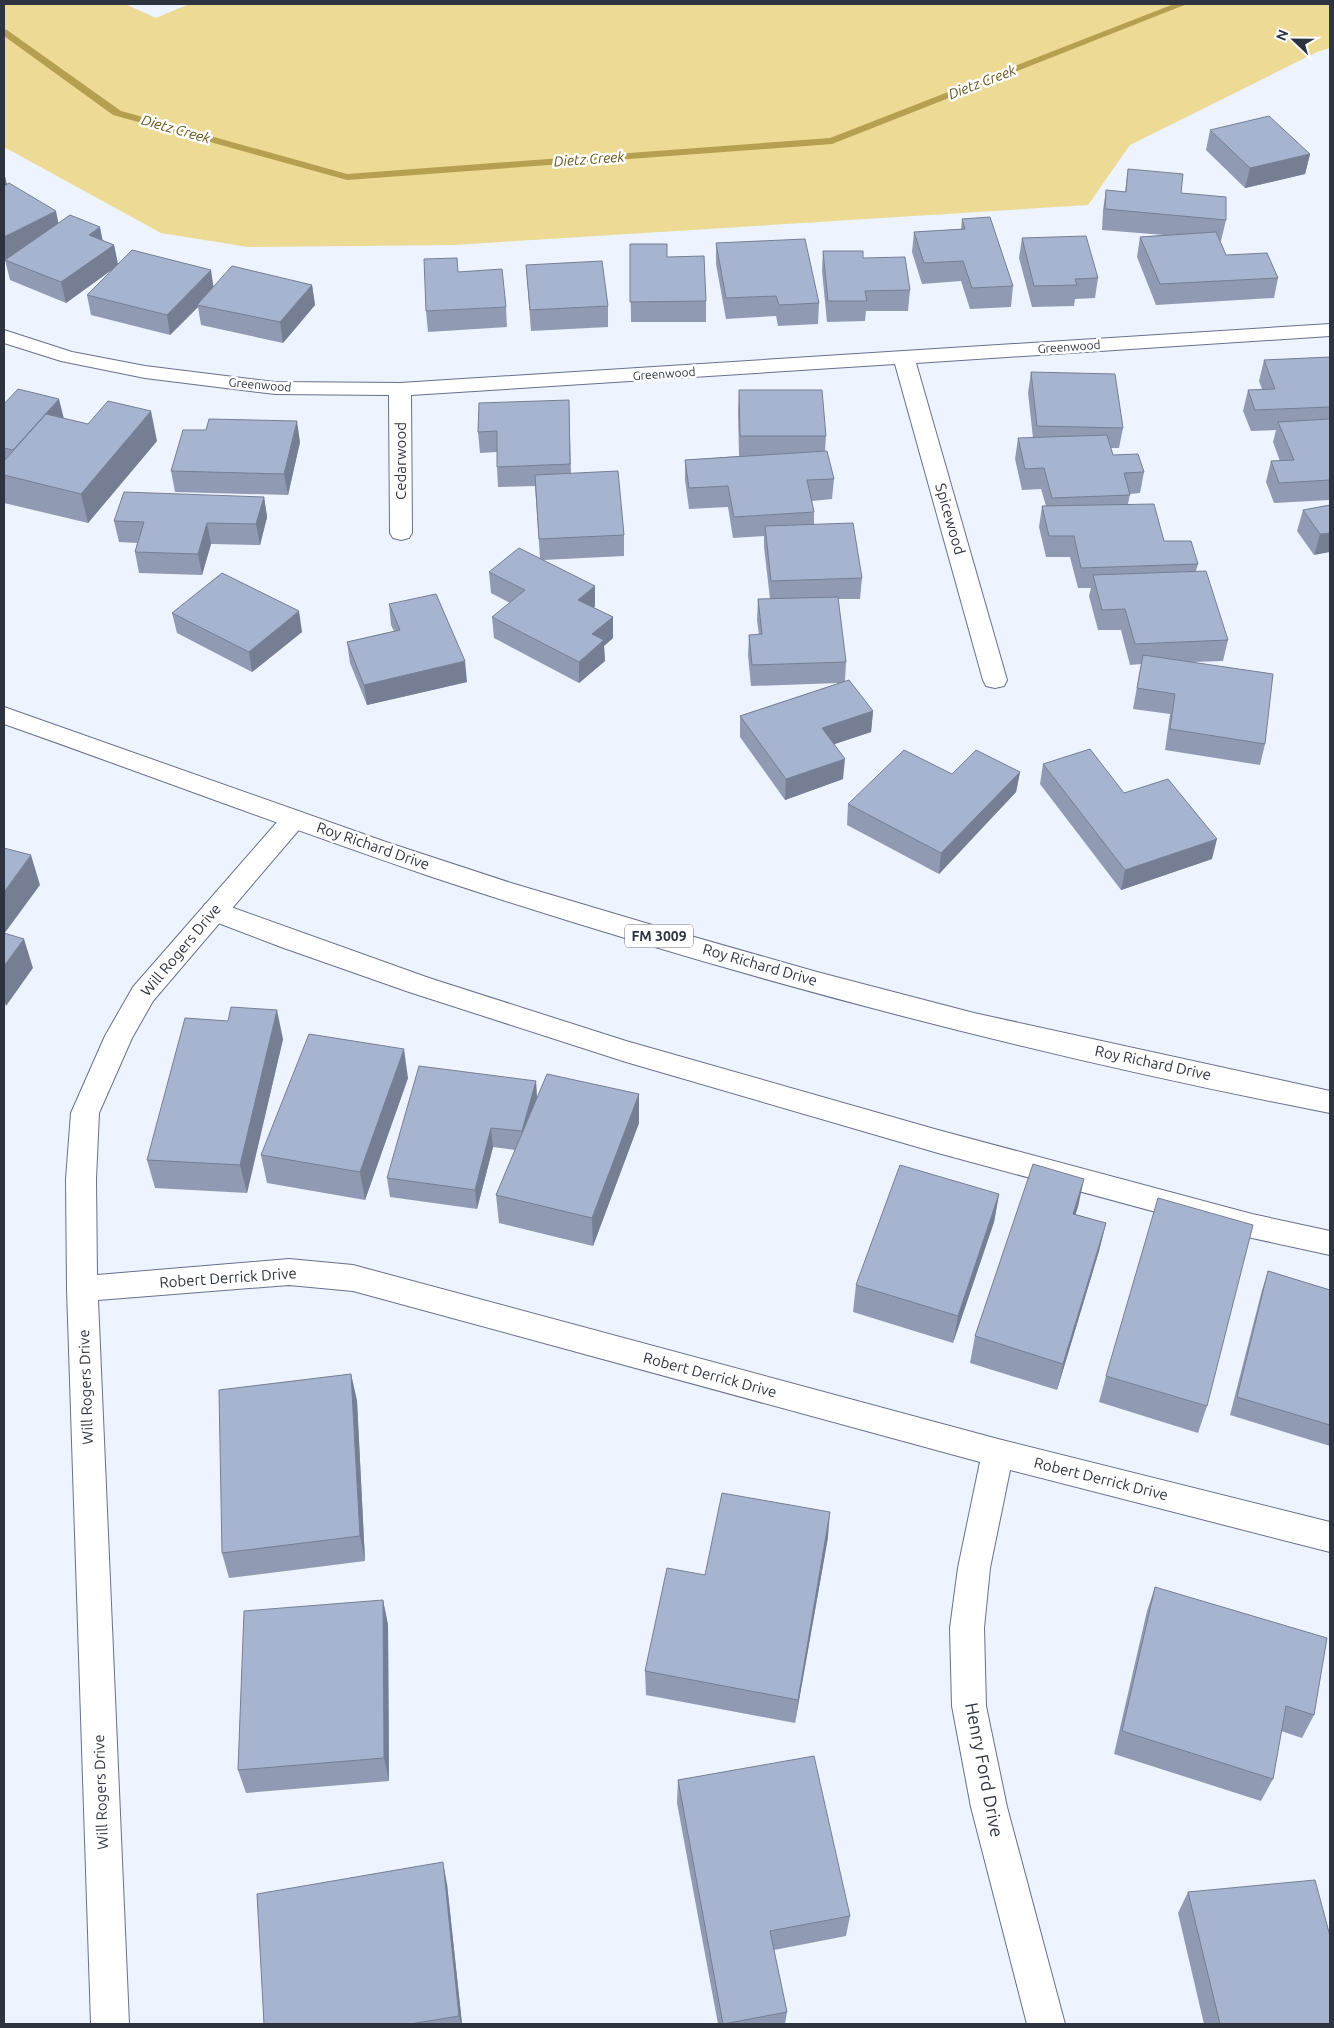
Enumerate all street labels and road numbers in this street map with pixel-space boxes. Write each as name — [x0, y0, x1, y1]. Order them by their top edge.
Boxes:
street label: Greenwood — [1037, 338, 1101, 355]
street label: Greenwood — [632, 365, 696, 382]
street label: Greenwood — [228, 375, 292, 394]
street label: Cedarwood — [392, 422, 409, 500]
street label: Spicewood — [932, 481, 969, 557]
street label: Roy Richard Drive — [314, 818, 432, 873]
street label: Will Rogers Drive — [137, 900, 224, 999]
road number: FM 3009 — [625, 924, 693, 948]
street label: Roy Richard Drive — [701, 940, 819, 989]
street label: Roy Richard Drive — [1093, 1042, 1213, 1083]
street label: Robert Derrick Drive — [159, 1264, 297, 1291]
street label: Will Rogers Drive — [75, 1329, 96, 1445]
street label: Robert Derrick Drive — [642, 1349, 779, 1401]
street label: Robert Derrick Drive — [1032, 1454, 1170, 1503]
street label: Henry Ford Drive — [962, 1701, 1008, 1839]
street label: Will Rogers Drive — [90, 1734, 111, 1850]

